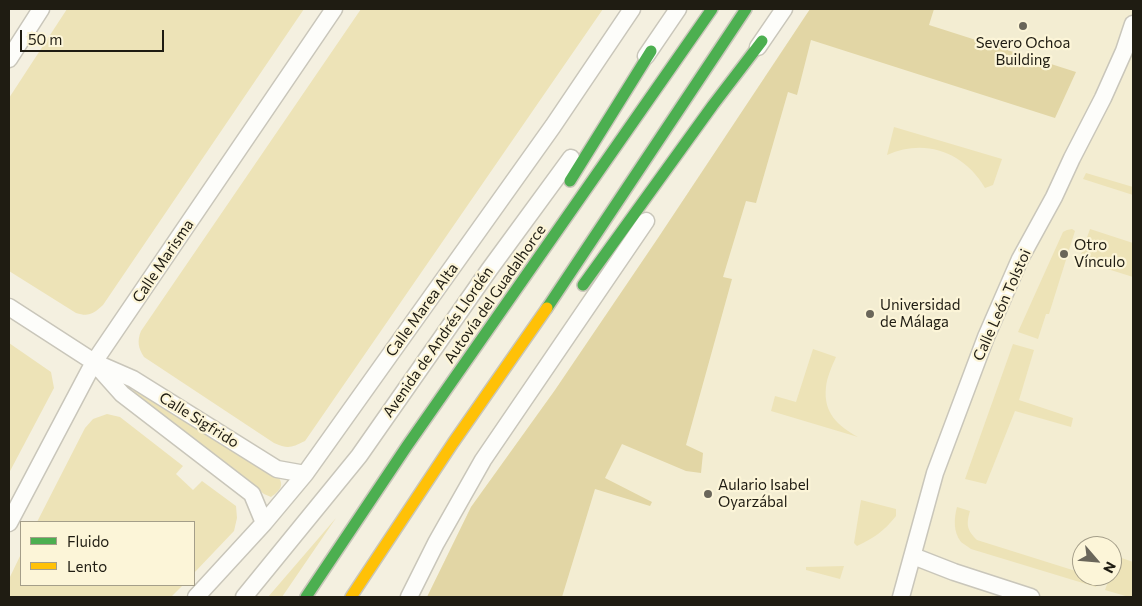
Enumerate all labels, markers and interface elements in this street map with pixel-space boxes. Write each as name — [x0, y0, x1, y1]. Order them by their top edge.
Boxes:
scale bar — [22, 20, 166, 52]
marker: Severo Ochoa Building — [1017, 20, 1029, 32]
text: 50 m — [28, 30, 62, 48]
place label: Severo Ochoa Building — [976, 34, 1070, 69]
street label: Calle Marisma — [129, 216, 197, 306]
street label: Autovía del Guadalhorce — [440, 221, 550, 367]
place label: Otro Vínculo — [1074, 236, 1125, 271]
street label: Calle León Tolstoi — [969, 246, 1035, 364]
marker: Otro Vínculo — [1058, 248, 1070, 260]
street label: Calle Marea Alta — [382, 260, 462, 360]
street label: Avenida de Andrés Llordén — [379, 263, 497, 421]
place label: Universidad de Málaga — [880, 296, 960, 331]
marker: Universidad de Málaga — [864, 308, 876, 320]
street label: Calle Sigfrido — [156, 388, 242, 452]
place label: Aulario Isabel Oyarzábal — [718, 476, 809, 511]
marker: Aulario Isabel Oyarzábal — [702, 488, 714, 500]
legend — [20, 521, 195, 586]
text: Fluido — [67, 532, 109, 550]
north arrow — [1072, 536, 1122, 586]
text: Lento — [67, 557, 107, 575]
text: N — [1100, 559, 1120, 576]

